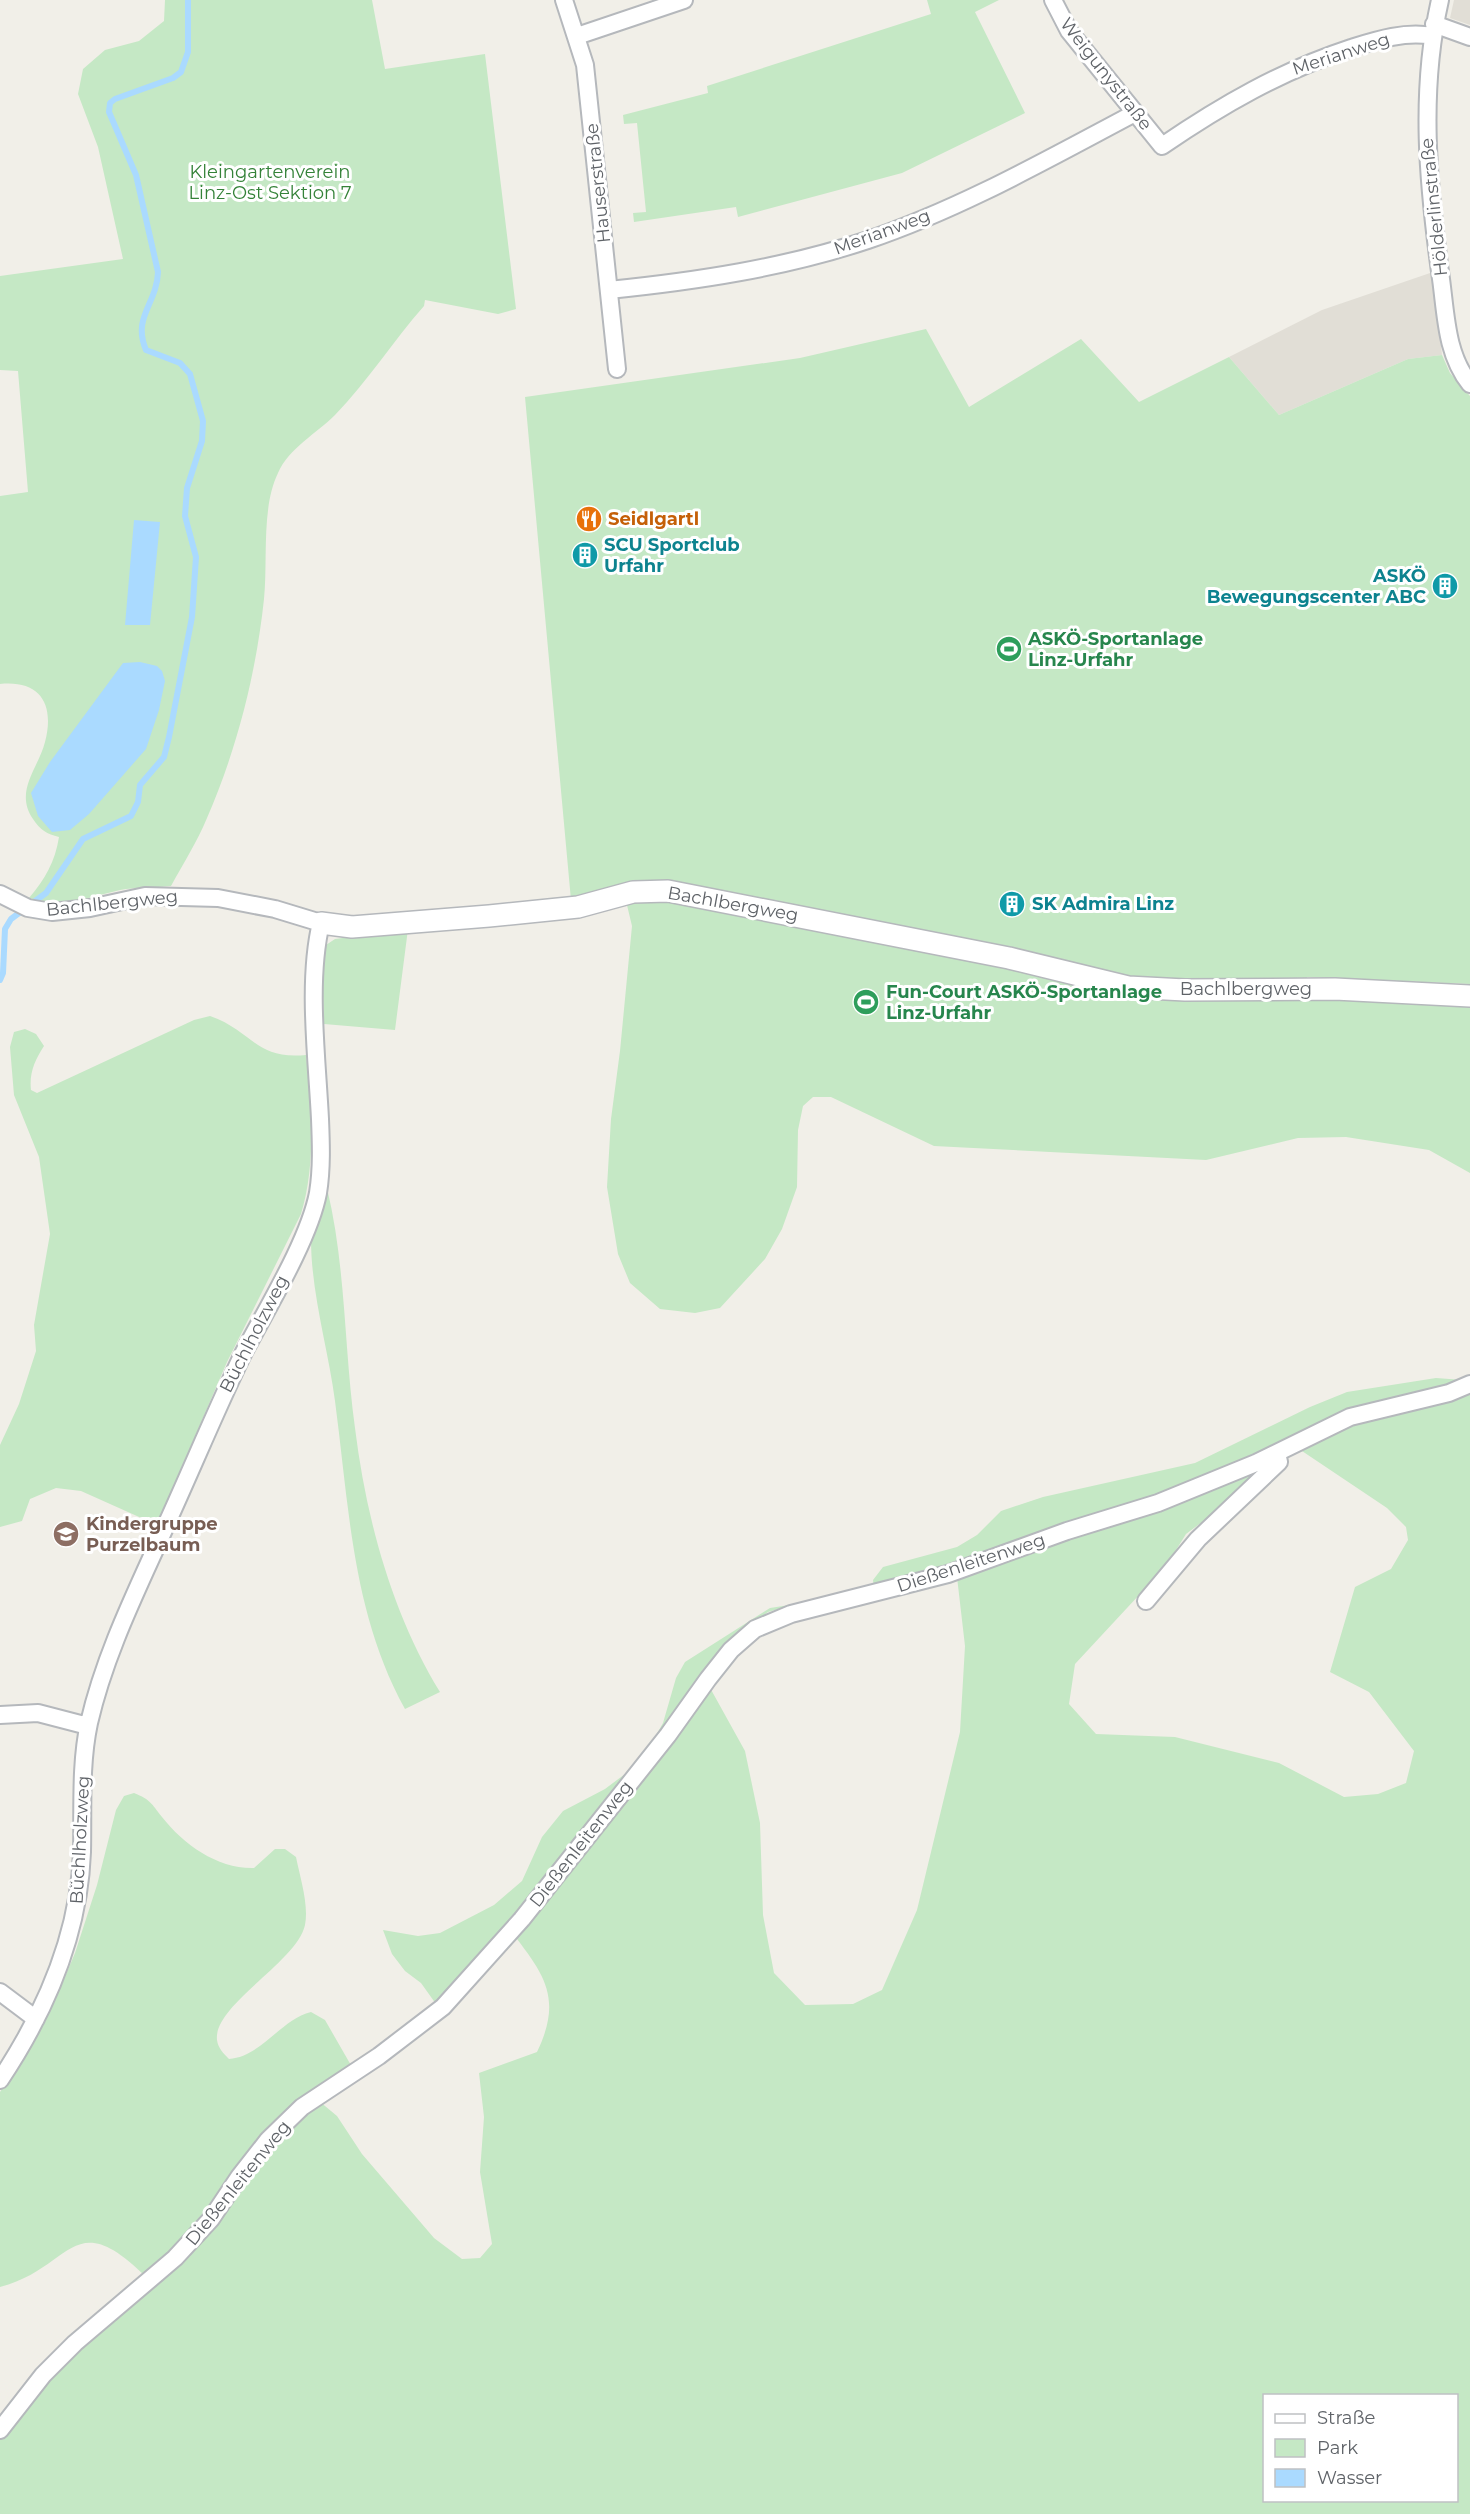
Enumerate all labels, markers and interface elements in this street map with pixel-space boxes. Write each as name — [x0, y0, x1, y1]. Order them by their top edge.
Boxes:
street label: Weigunystraße — [1055, 13, 1157, 135]
street label: Merianweg — [1289, 28, 1393, 80]
street label: Hauserstraße — [581, 122, 615, 244]
street label: Hölderlinstraße — [1416, 137, 1452, 277]
park label: Kleingartenverein Linz-Ost Sektion 7 — [188, 161, 352, 204]
street label: Merianweg — [831, 204, 933, 260]
restaurant icon: Seidlgartl — [574, 504, 604, 534]
place label: Seidlgartl — [608, 508, 699, 530]
place label: SCU Sportclub Urfahr — [604, 534, 740, 577]
building icon: SCU Sportclub Urfahr — [570, 540, 600, 570]
place label: ASKÖ Bewegungscenter ABC — [1207, 565, 1426, 608]
building icon: ASKÖ Bewegungscenter ABC — [1430, 571, 1460, 601]
place label: ASKÖ-Sportanlage Linz-Urfahr — [1027, 628, 1203, 671]
sports icon: ASKÖ-Sportanlage Linz-Urfahr — [994, 634, 1024, 664]
street label: Bachlbergweg — [666, 882, 800, 926]
street label: Bachlbergweg — [45, 885, 179, 921]
building icon: SK Admira Linz — [997, 889, 1027, 919]
place label: SK Admira Linz — [1032, 893, 1174, 915]
street label: Bachlbergweg — [1180, 978, 1312, 1000]
place label: Fun-Court ASKÖ-Sportanlage Linz-Urfahr — [886, 981, 1162, 1024]
sports icon: Fun-Court ASKÖ-Sportanlage Linz-Urfahr — [851, 987, 881, 1017]
street label: Büchlholzweg — [215, 1272, 293, 1396]
place label: Kindergruppe Purzelbaum — [86, 1513, 218, 1556]
school or university icon: Kindergruppe Purzelbaum — [51, 1519, 81, 1549]
street label: Dießenleitenweg — [894, 1529, 1048, 1597]
street label: Büchlholzweg — [66, 1775, 94, 1905]
street label: Dießenleitenweg — [525, 1776, 637, 1912]
street label: Dießenleitenweg — [181, 2116, 295, 2250]
legend — [1263, 2394, 1458, 2502]
text: Straße — [1317, 2407, 1376, 2429]
text: Park — [1317, 2437, 1358, 2459]
text: Wasser — [1317, 2467, 1382, 2489]

